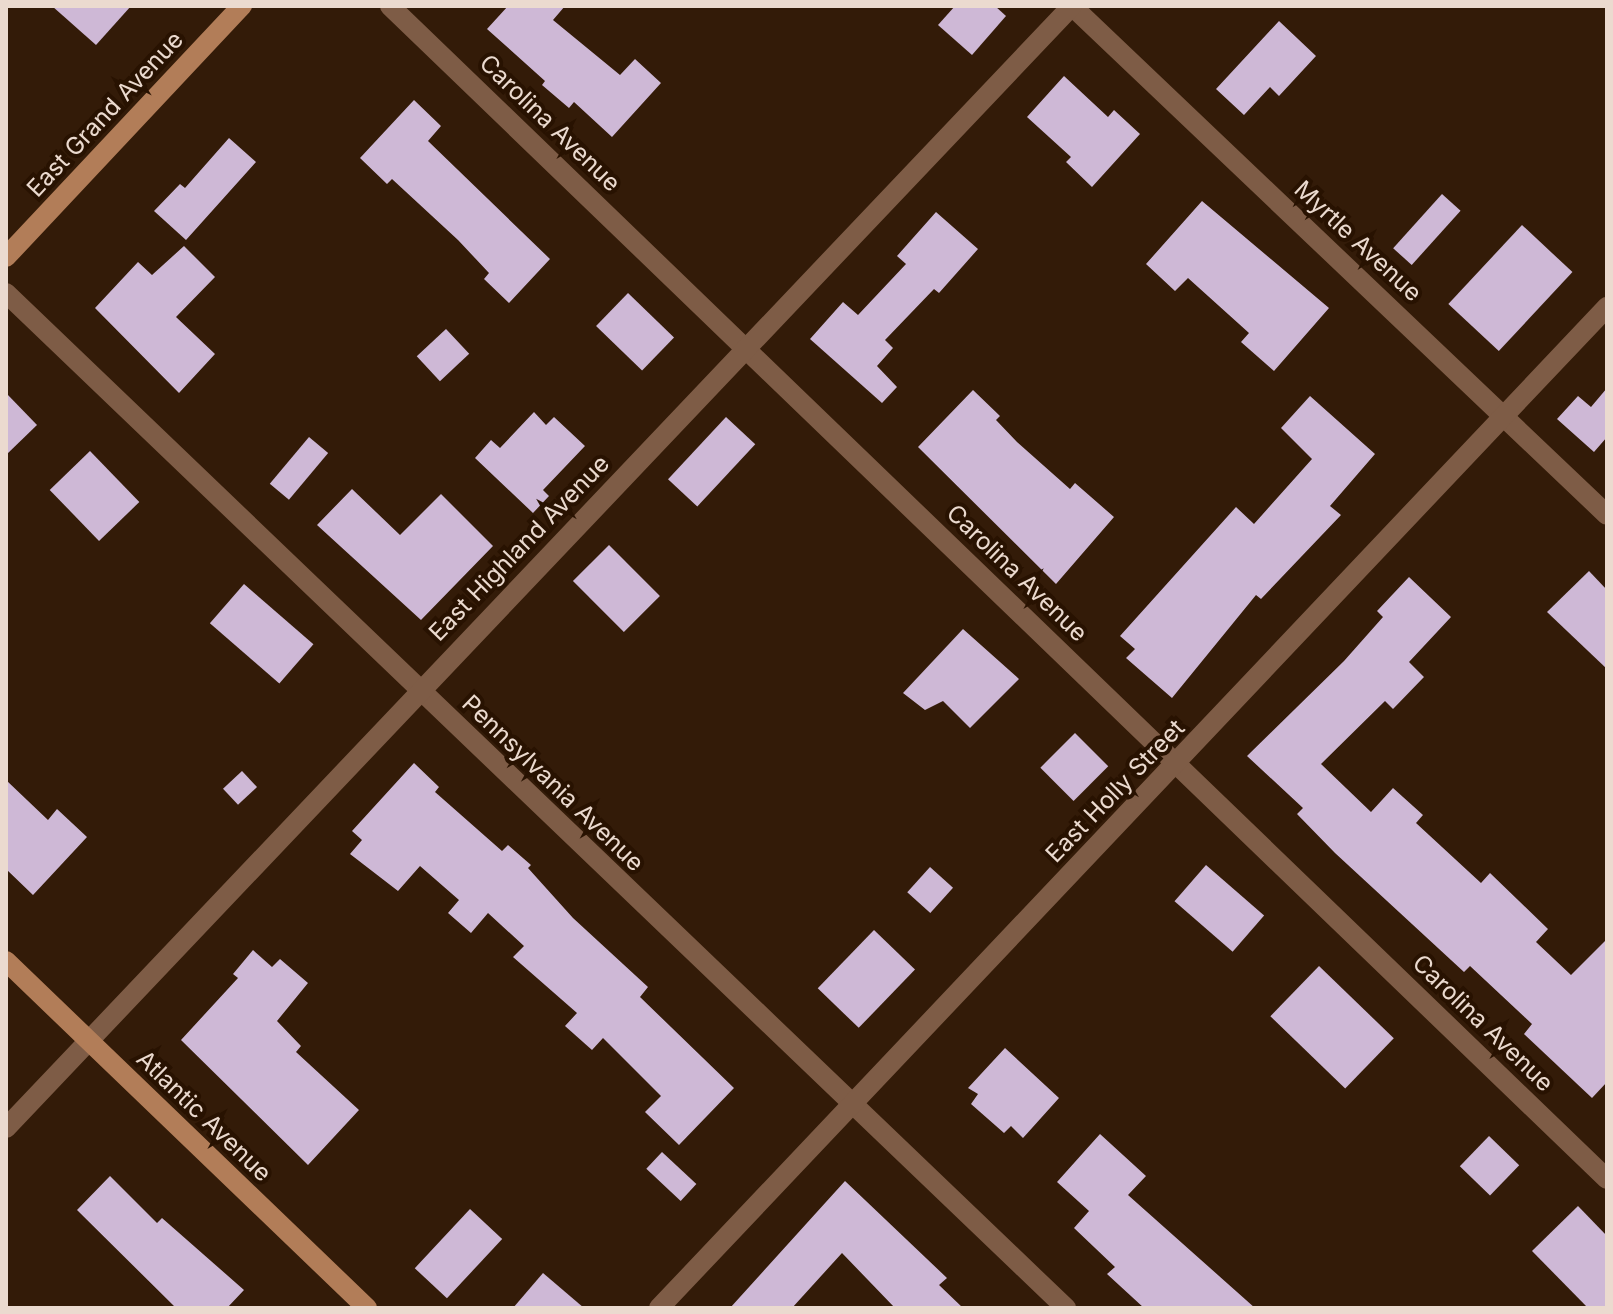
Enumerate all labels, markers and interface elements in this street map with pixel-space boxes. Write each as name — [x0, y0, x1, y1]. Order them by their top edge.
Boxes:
street label: East Grand Avenue — [21, 25, 189, 203]
street label: Carolina Avenue — [474, 49, 626, 197]
street label: Myrtle Avenue — [1288, 175, 1428, 307]
street label: East Highland Avenue — [423, 449, 615, 647]
street label: Carolina Avenue — [941, 499, 1093, 647]
street label: Pennsylvania Avenue — [456, 689, 650, 877]
street label: East Holly Street — [1040, 714, 1190, 868]
street label: Carolina Avenue — [1407, 949, 1559, 1097]
street label: Atlantic Avenue — [131, 1045, 277, 1187]

